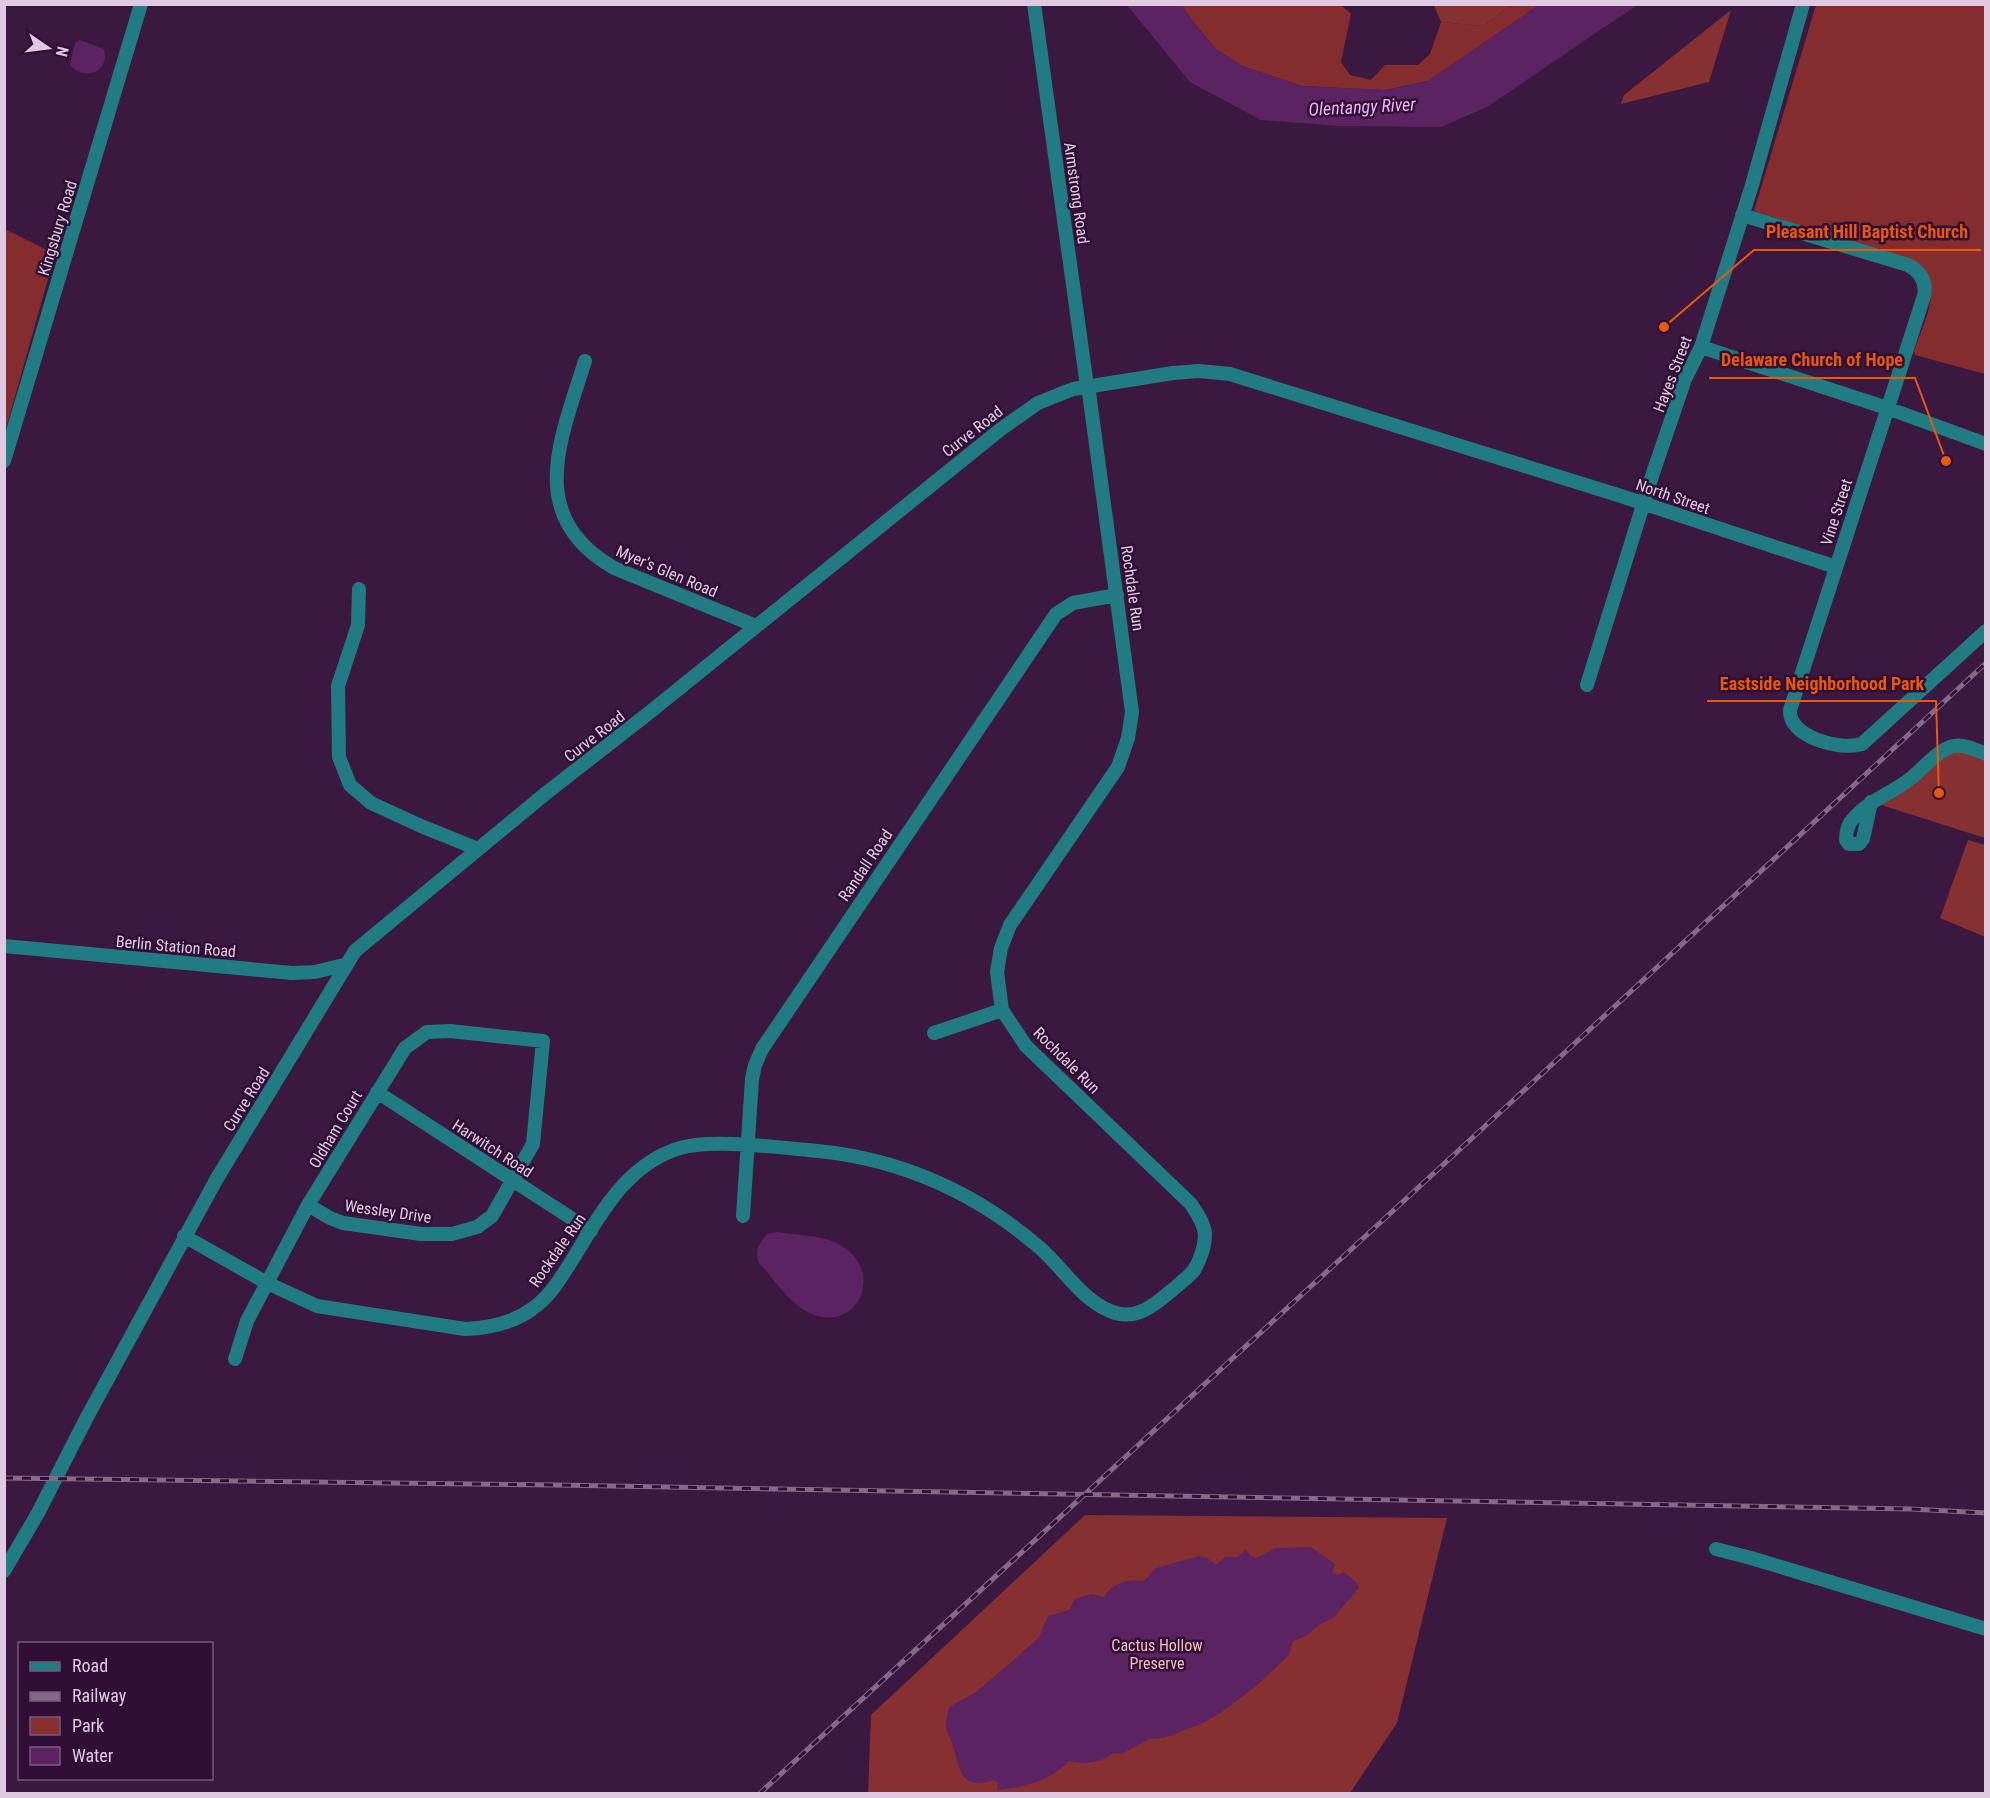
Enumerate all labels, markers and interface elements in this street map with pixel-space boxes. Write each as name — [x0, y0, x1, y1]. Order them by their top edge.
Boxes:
north arrow — [18, 18, 78, 78]
text: N — [52, 44, 72, 59]
water label: Olentangy River — [1308, 93, 1417, 120]
street label: Armstrong Road — [1060, 141, 1093, 245]
street label: Kingsbury Road — [34, 178, 81, 278]
callout: Pleasant Hill Baptist Church — [1754, 214, 1981, 250]
text: Pleasant Hill Baptist Church — [1766, 221, 1968, 242]
street label: Hayes Street — [1649, 333, 1696, 415]
callout: Delaware Church of Hope — [1709, 342, 1915, 378]
text: Delaware Church of Hope — [1721, 349, 1903, 370]
street label: Curve Road — [938, 402, 1006, 461]
street label: North Street — [1633, 475, 1713, 518]
street label: Vine Street — [1817, 476, 1856, 548]
street label: Myer's Glen Road — [613, 542, 720, 601]
street label: Rochdale Run — [1117, 544, 1148, 632]
callout: Eastside Neighborhood Park — [1707, 665, 1936, 701]
text: Eastside Neighborhood Park — [1720, 673, 1925, 694]
street label: Curve Road — [560, 707, 628, 766]
street label: Randall Road — [834, 826, 896, 905]
street label: Berlin Station Road — [115, 932, 237, 961]
street label: Rochdale Run — [1030, 1023, 1104, 1097]
street label: Curve Road — [219, 1064, 274, 1135]
street label: Oldham Court — [305, 1087, 366, 1172]
street label: Harwitch Road — [449, 1115, 537, 1182]
street label: Wessley Drive — [343, 1196, 433, 1227]
street label: Rockdale Run — [525, 1210, 590, 1291]
park label: Cactus Hollow Preserve — [1111, 1636, 1203, 1673]
legend — [18, 1642, 213, 1780]
text: Road — [72, 1655, 108, 1676]
text: Railway — [72, 1685, 127, 1706]
text: Park — [72, 1715, 104, 1736]
text: Water — [72, 1745, 114, 1766]

